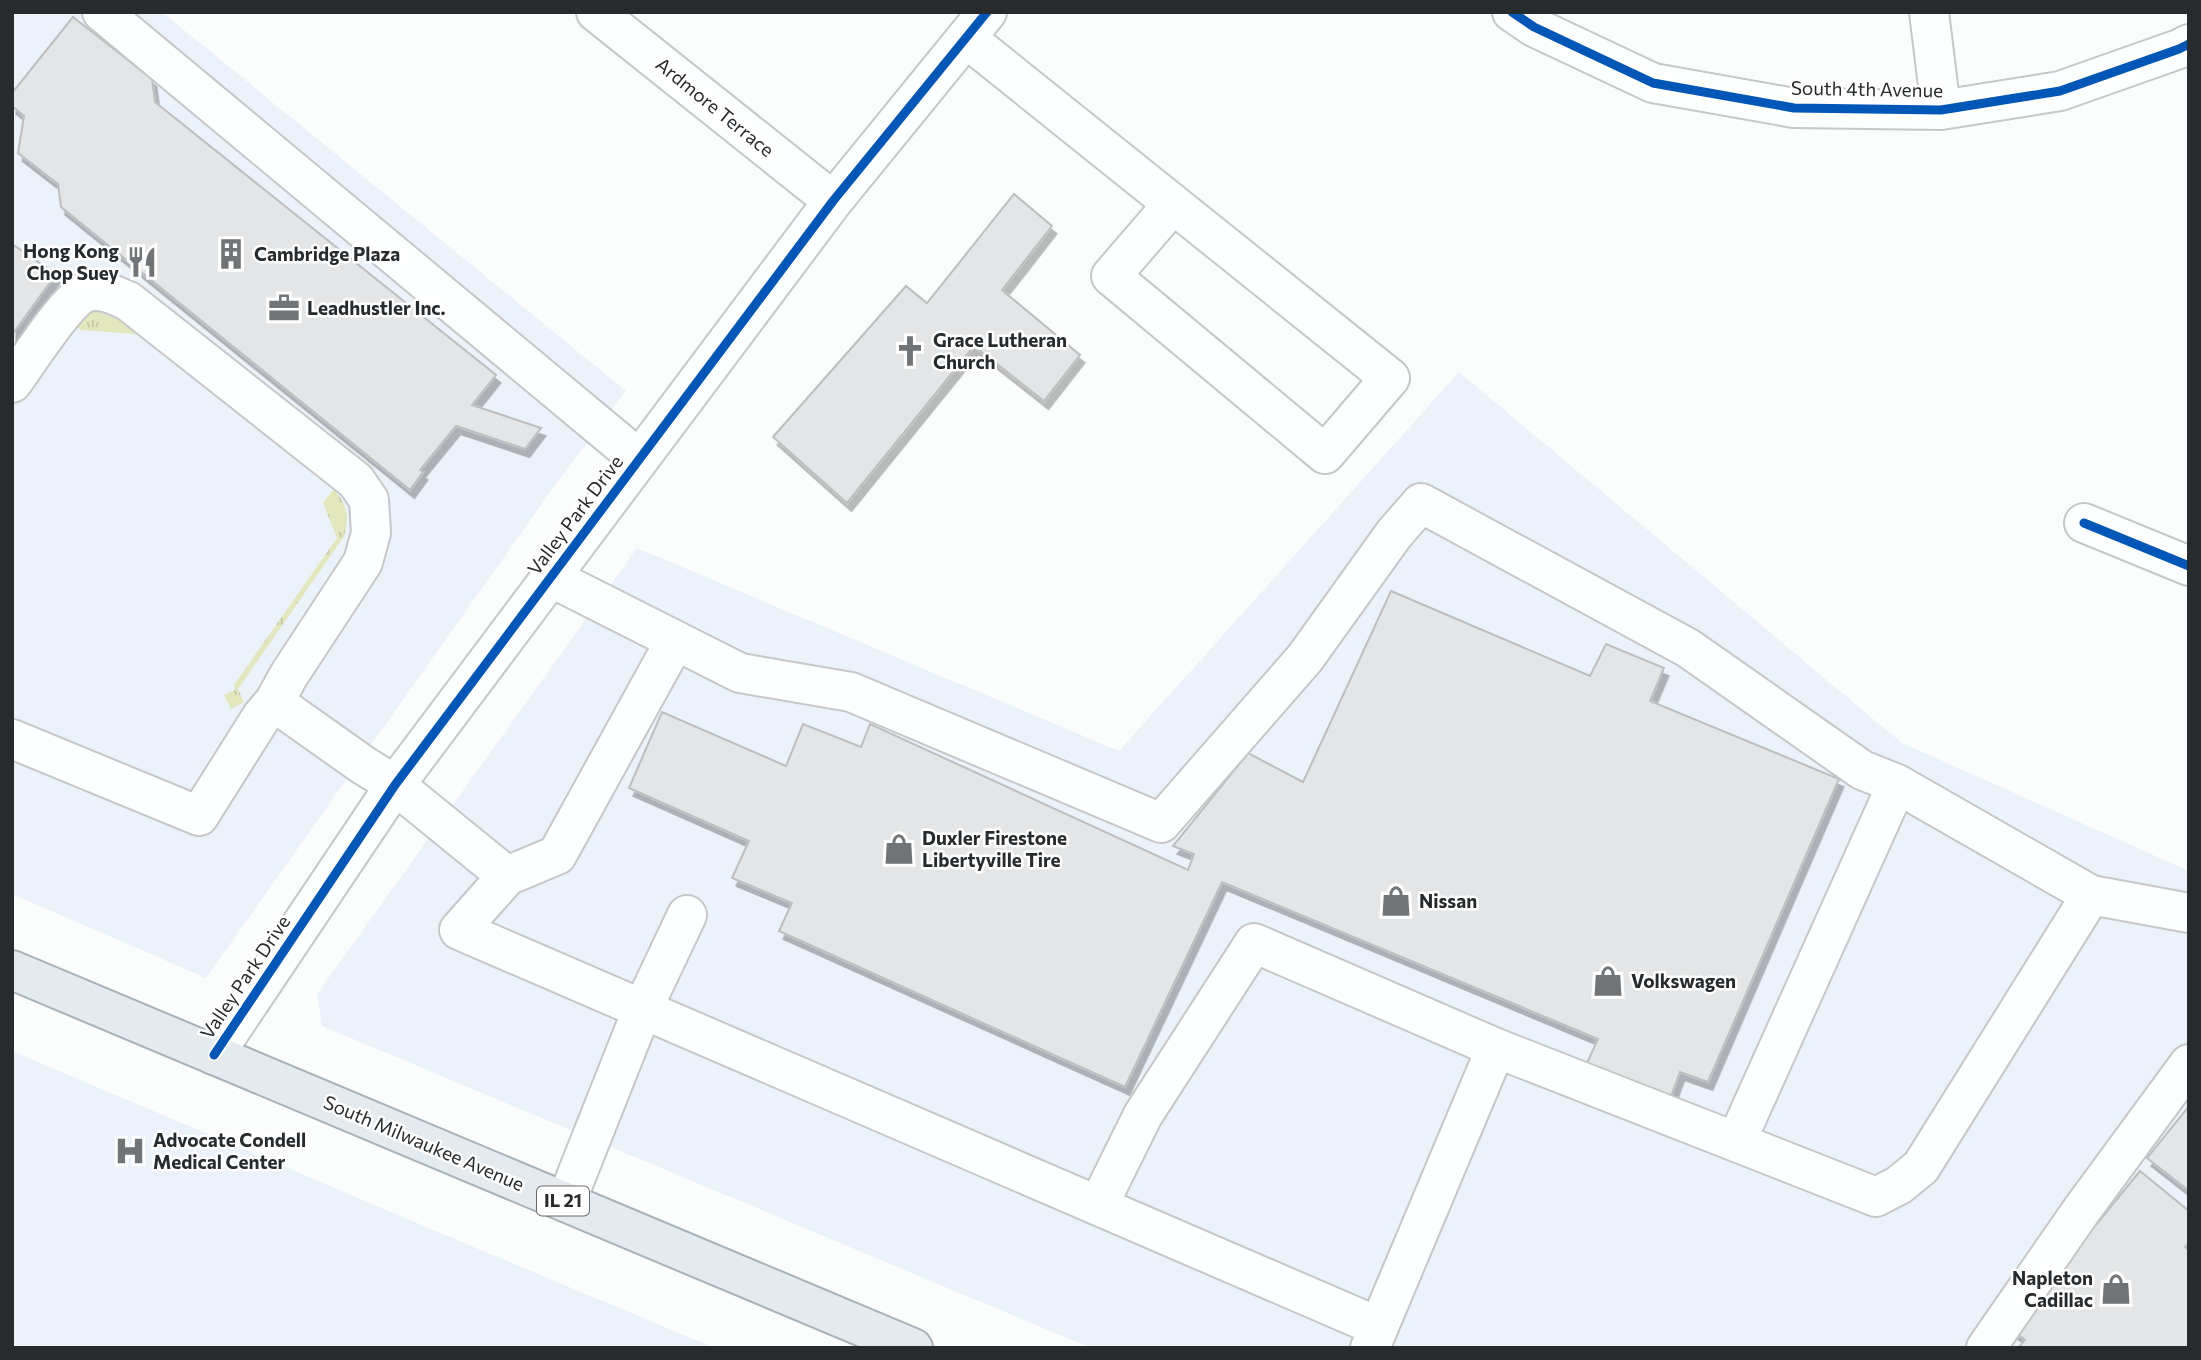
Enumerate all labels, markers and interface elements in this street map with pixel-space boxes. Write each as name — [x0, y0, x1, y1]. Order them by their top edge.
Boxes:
street label: Ardmore Terrace — [652, 52, 779, 161]
street label: South 4th Avenue — [1791, 76, 1943, 101]
building icon: Cambridge Plaza — [214, 237, 248, 271]
place label: Hong Kong Chop Suey — [23, 239, 120, 284]
place label: Cambridge Plaza — [254, 242, 400, 265]
restaurant icon: Hong Kong Chop Suey — [125, 245, 159, 279]
office icon: Leadhustler Inc. — [267, 291, 301, 325]
place label: Leadhustler Inc. — [307, 296, 446, 319]
place label: Grace Lutheran Church — [933, 328, 1067, 373]
church icon: Grace Lutheran Church — [893, 334, 927, 368]
street label: Valley Park Drive — [522, 450, 627, 579]
place label: Duxler Firestone Libertyville Tire — [922, 826, 1067, 871]
shop icon: Duxler Firestone Libertyville Tire — [882, 832, 916, 866]
shop icon: Nissan — [1379, 884, 1413, 918]
place label: Nissan — [1419, 889, 1477, 912]
street label: Valley Park Drive — [195, 911, 294, 1043]
shop icon: Volkswagen — [1591, 964, 1625, 998]
place label: Volkswagen — [1631, 969, 1736, 992]
street label: South Milwaukee Avenue — [320, 1090, 528, 1195]
place label: Advocate Condell Medical Center — [153, 1128, 306, 1173]
hospital icon: Advocate Condell Medical Center — [113, 1134, 147, 1168]
road number: IL 21 — [537, 1186, 589, 1216]
place label: Napleton Cadillac — [2012, 1266, 2093, 1311]
shop icon: Napleton Cadillac — [2099, 1272, 2133, 1306]

